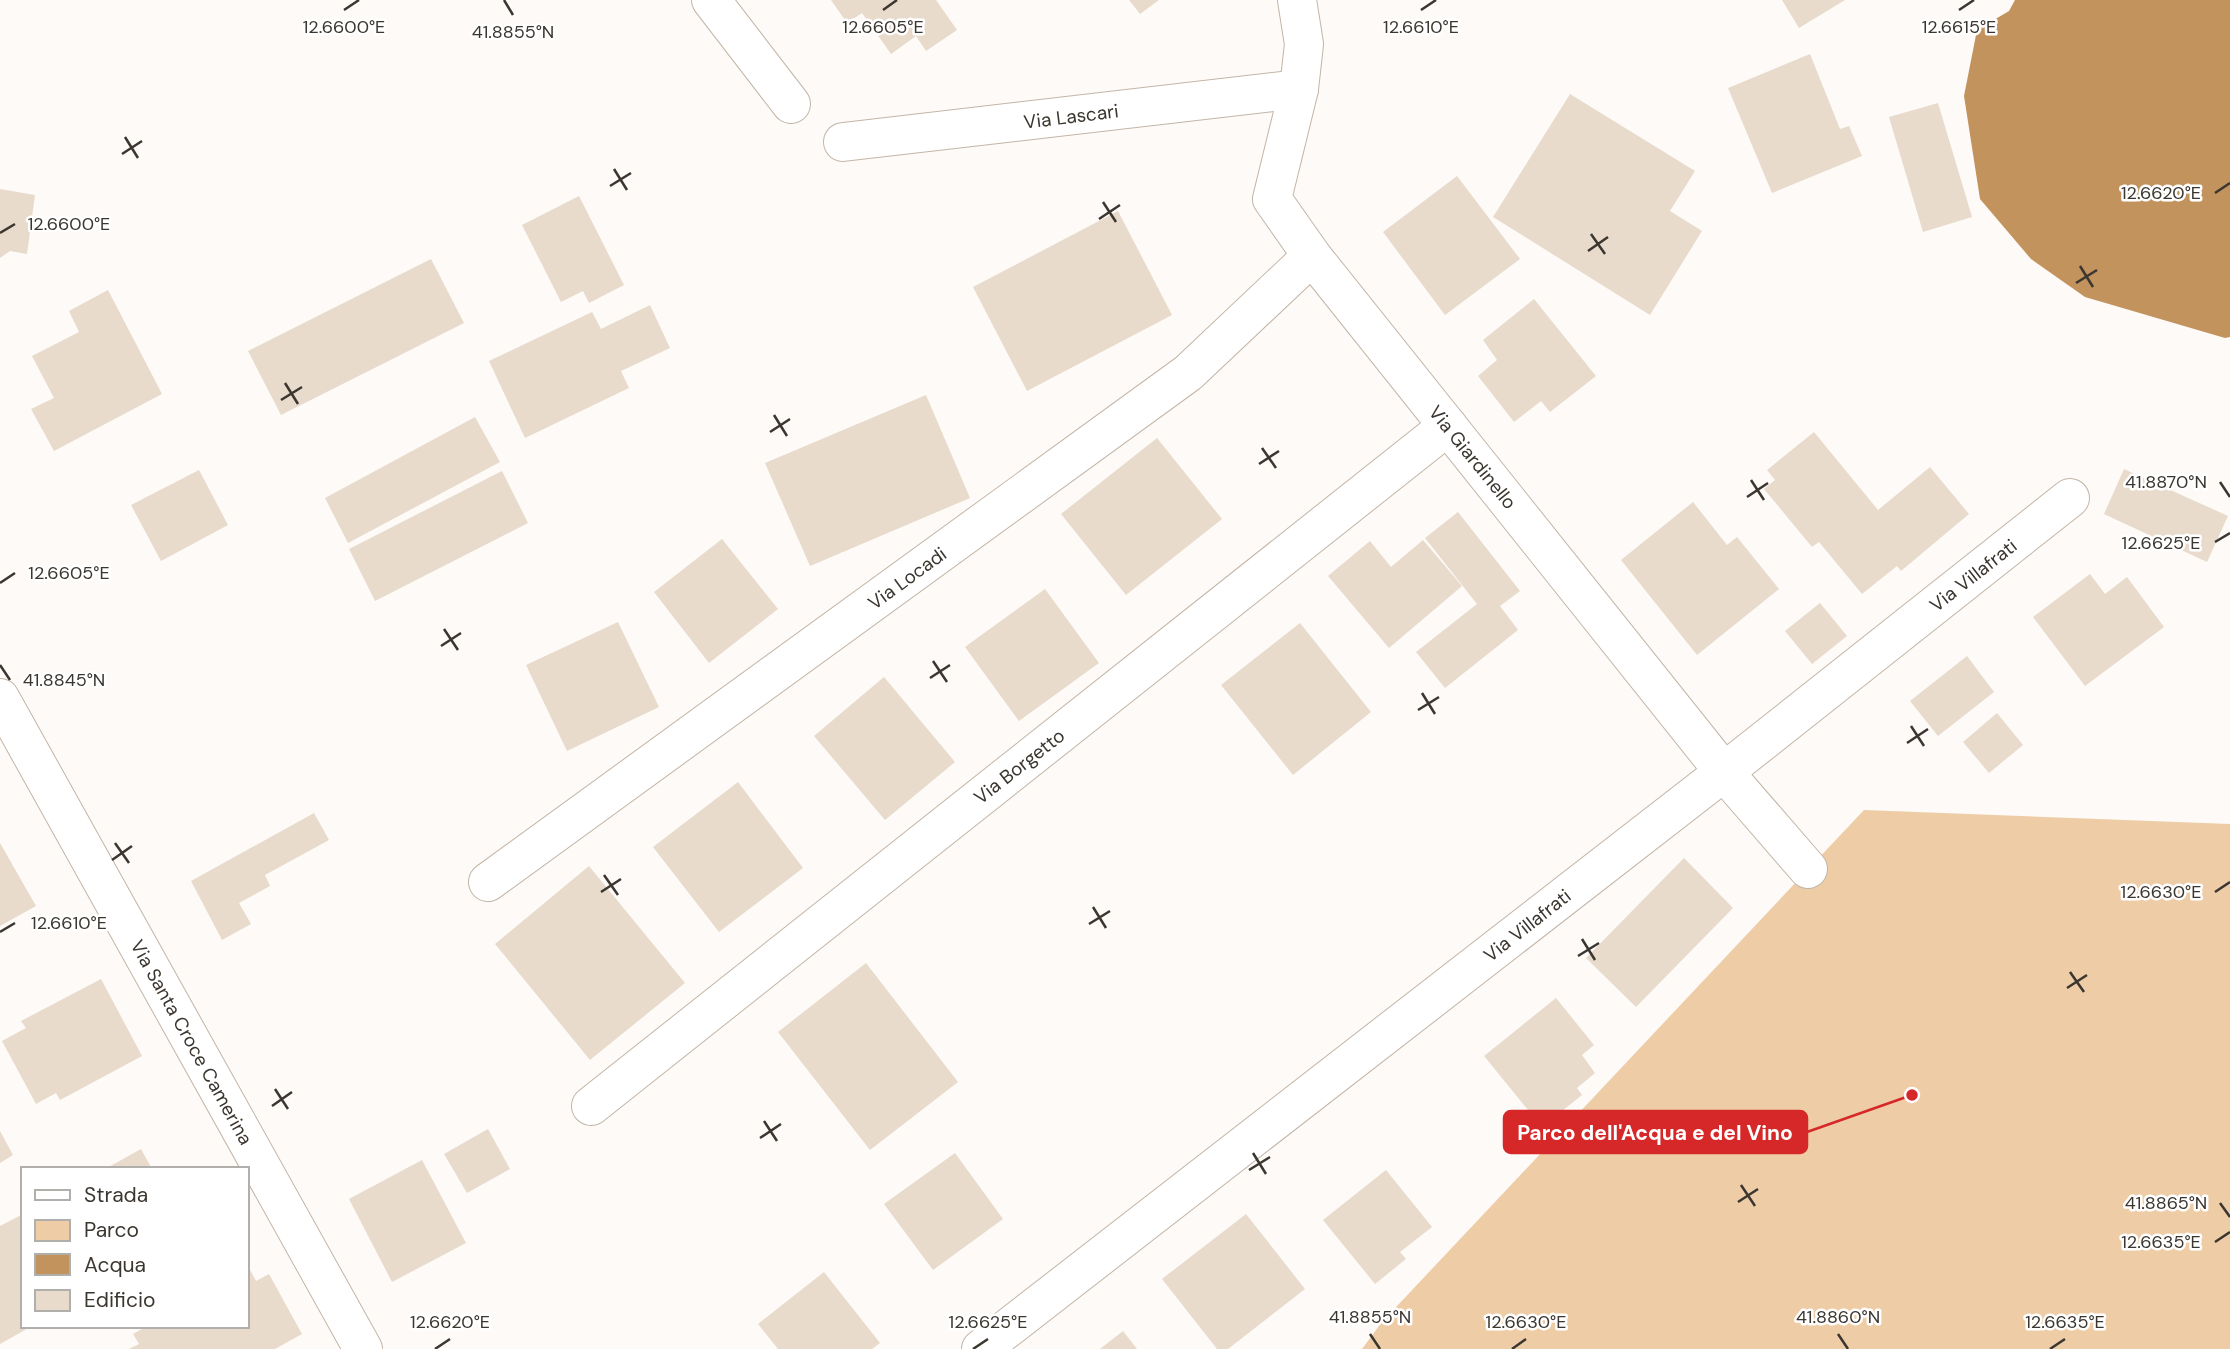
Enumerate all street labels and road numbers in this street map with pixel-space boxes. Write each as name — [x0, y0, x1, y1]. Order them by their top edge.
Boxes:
street label: Via Lascari — [1022, 98, 1120, 135]
street label: Via Giardinello — [1423, 400, 1522, 514]
street label: Via Villafrati — [1925, 533, 2022, 617]
street label: Via Locadi — [863, 541, 952, 615]
street label: Via Borgetto — [969, 723, 1070, 810]
street label: Via Villafrati — [1479, 883, 1576, 967]
street label: Via Santa Croce Camerina — [125, 935, 258, 1149]

